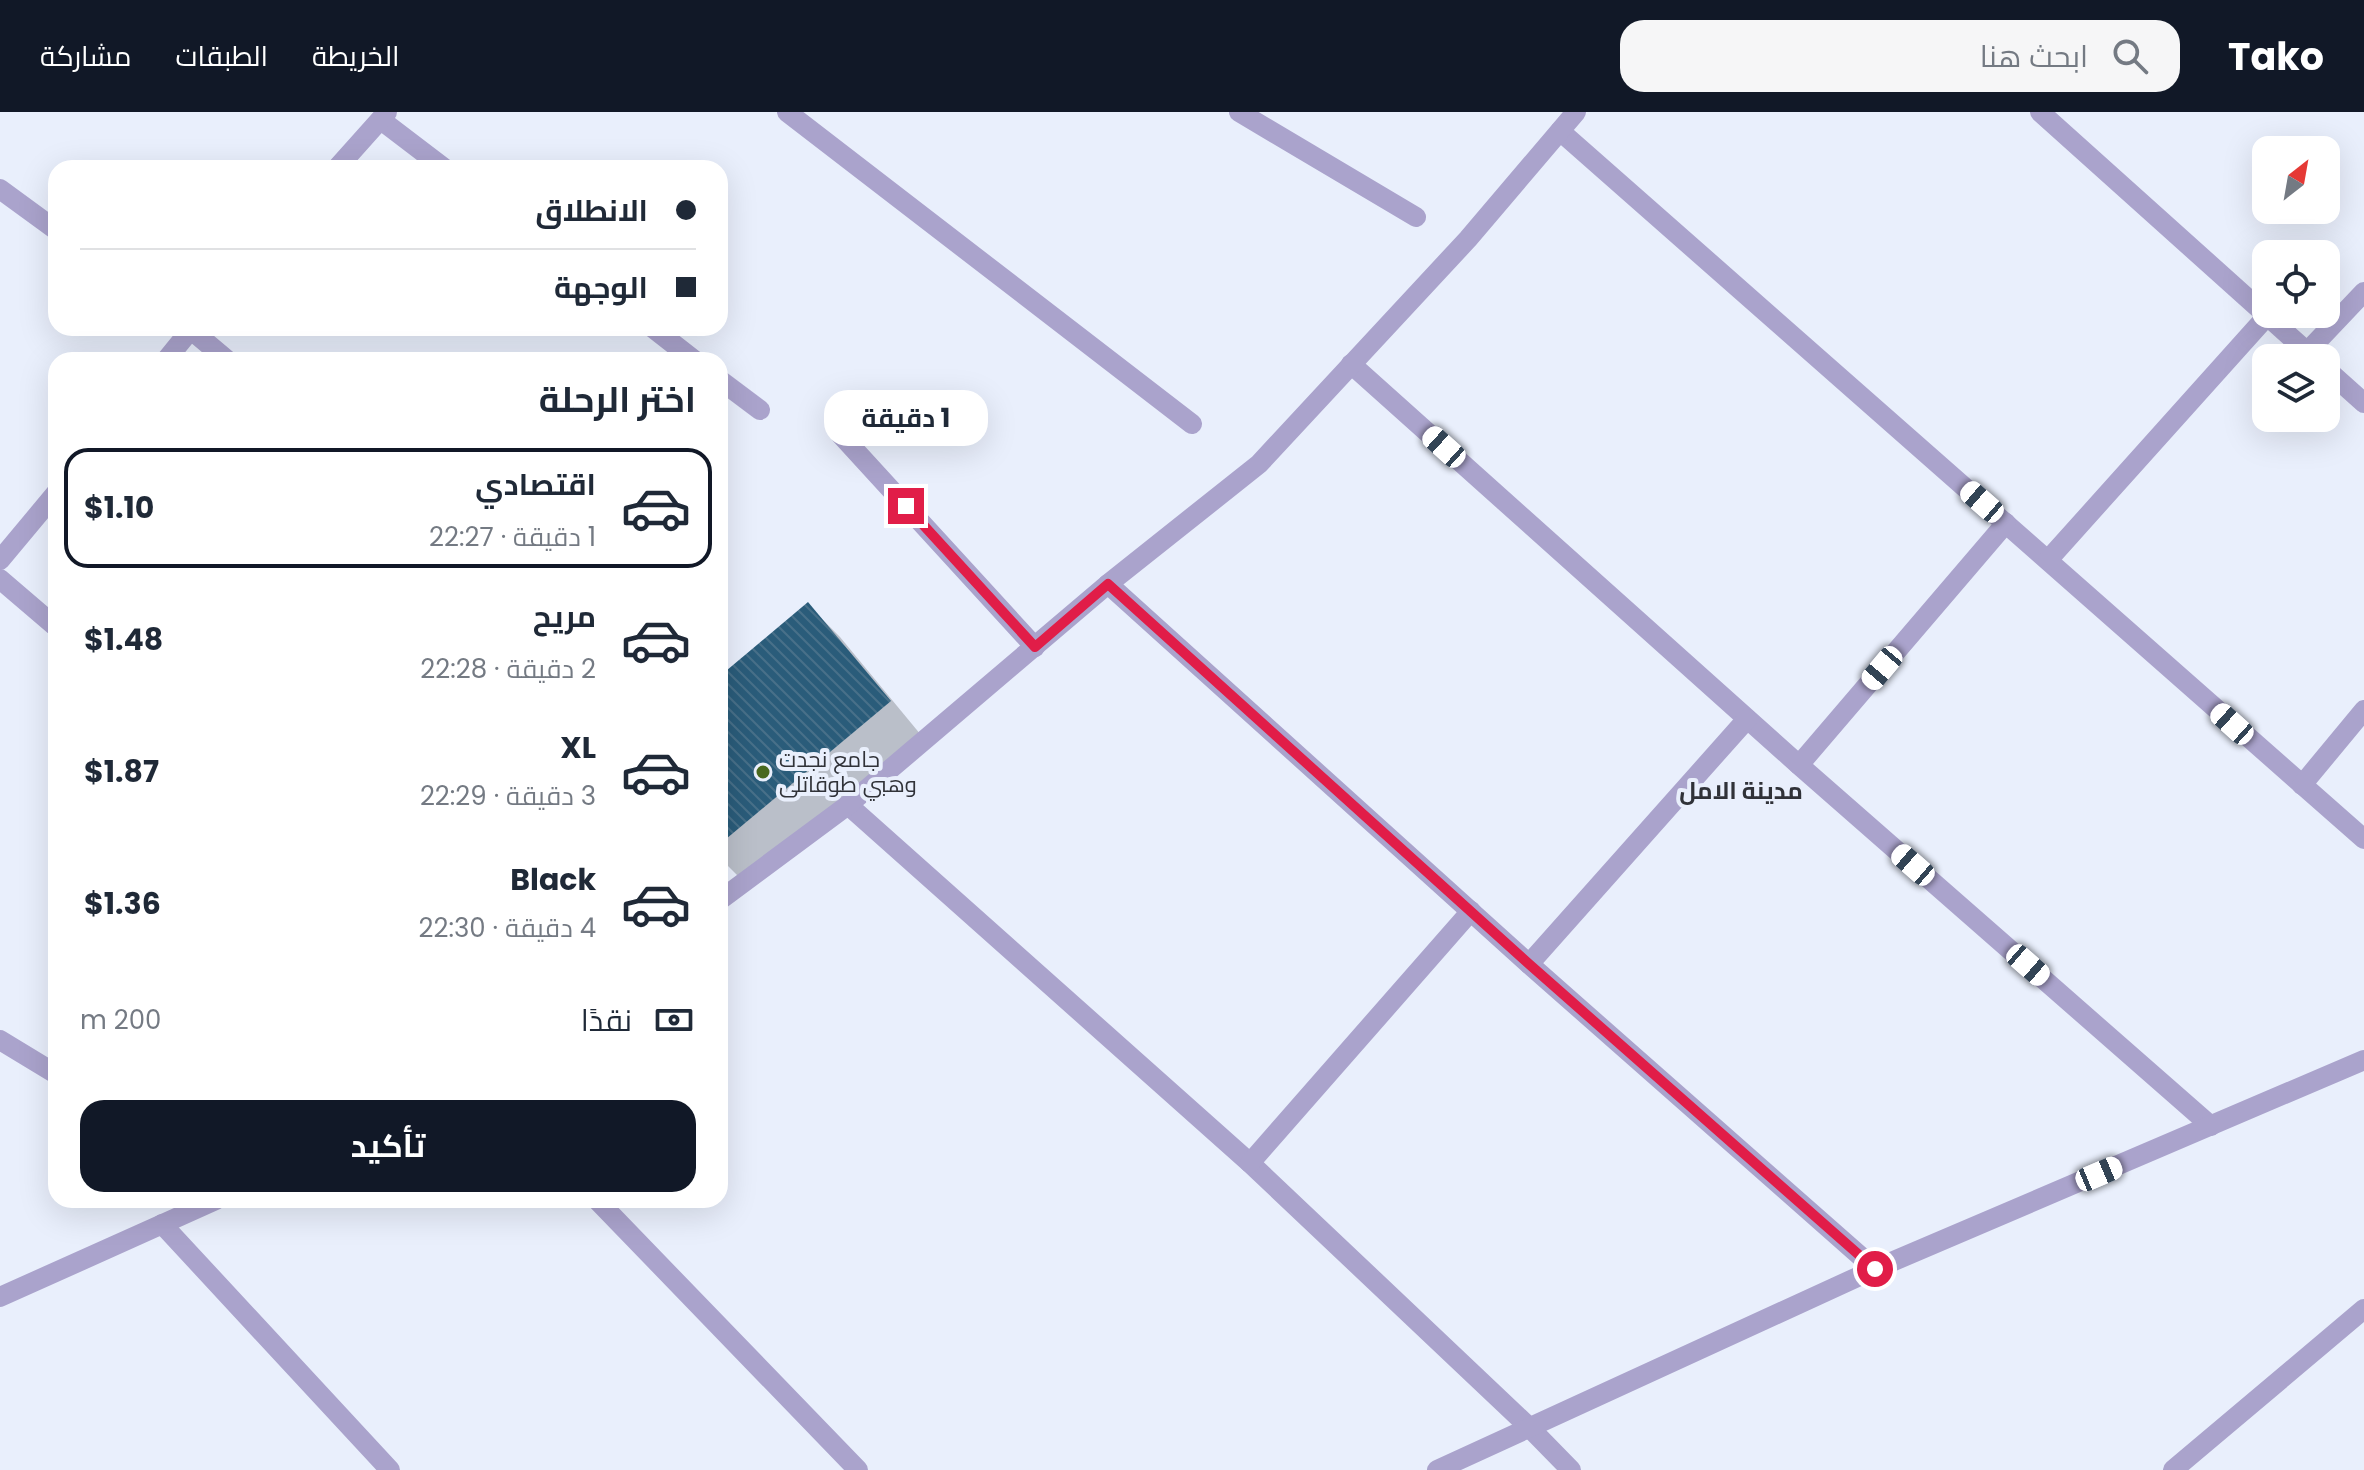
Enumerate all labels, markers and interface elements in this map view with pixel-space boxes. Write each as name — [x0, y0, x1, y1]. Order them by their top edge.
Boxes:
search box — [1620, 20, 2180, 92]
text: Tako — [2228, 30, 2324, 83]
icon: search — [2108, 34, 2152, 78]
text: ابحث هنا — [1980, 35, 2088, 78]
text: مشاركة — [40, 37, 131, 76]
text: الطبقات — [175, 37, 268, 76]
text: الخريطة — [312, 37, 399, 76]
north arrow — [2252, 136, 2340, 224]
map controls — [2252, 136, 2340, 432]
text: الانطلاق — [535, 189, 648, 232]
button: locate — [2252, 240, 2340, 328]
text: الوجهة — [554, 266, 648, 309]
button: layers — [2252, 344, 2340, 432]
text: اختر الرحلة — [539, 374, 696, 425]
callout: 1 دقيقة — [824, 390, 988, 446]
text: 1 دقيقة — [862, 400, 950, 436]
car — [1418, 422, 1470, 472]
text: اقتصادي — [475, 463, 596, 506]
icon: car — [620, 472, 692, 544]
car — [1956, 477, 2008, 527]
text: $1.10 — [84, 486, 154, 529]
route end — [888, 488, 924, 524]
text: 1 دقيقة · 22:27 — [429, 519, 596, 555]
text: مريح — [533, 595, 596, 638]
icon: car — [620, 604, 692, 676]
text: $1.48 — [84, 618, 163, 661]
car — [1857, 642, 1907, 694]
text: 2 دقيقة · 22:28 — [420, 651, 596, 687]
car — [2206, 699, 2258, 749]
text: XL — [560, 726, 596, 769]
icon: car — [620, 736, 692, 808]
place label: جامع نجدت وهبي طوقاتلى — [779, 744, 917, 801]
text: $1.87 — [84, 750, 159, 793]
marker: جامع نجدت وهبي طوقاتلى — [754, 763, 772, 781]
district label: مدينة الامل — [1679, 774, 1803, 807]
text: 3 دقيقة · 22:29 — [420, 778, 596, 814]
car — [1887, 840, 1939, 890]
text: Black — [510, 858, 596, 901]
icon: car — [620, 868, 692, 940]
text: $1.36 — [84, 882, 161, 925]
text: 4 دقيقة · 22:30 — [419, 910, 596, 946]
car — [2002, 940, 2054, 990]
icon: cash — [652, 998, 696, 1042]
text: نقدًا — [581, 999, 632, 1042]
text: 200 m — [80, 1002, 161, 1038]
button: تأكيد — [80, 1100, 696, 1192]
car — [2072, 1154, 2126, 1194]
route start — [1857, 1251, 1893, 1287]

